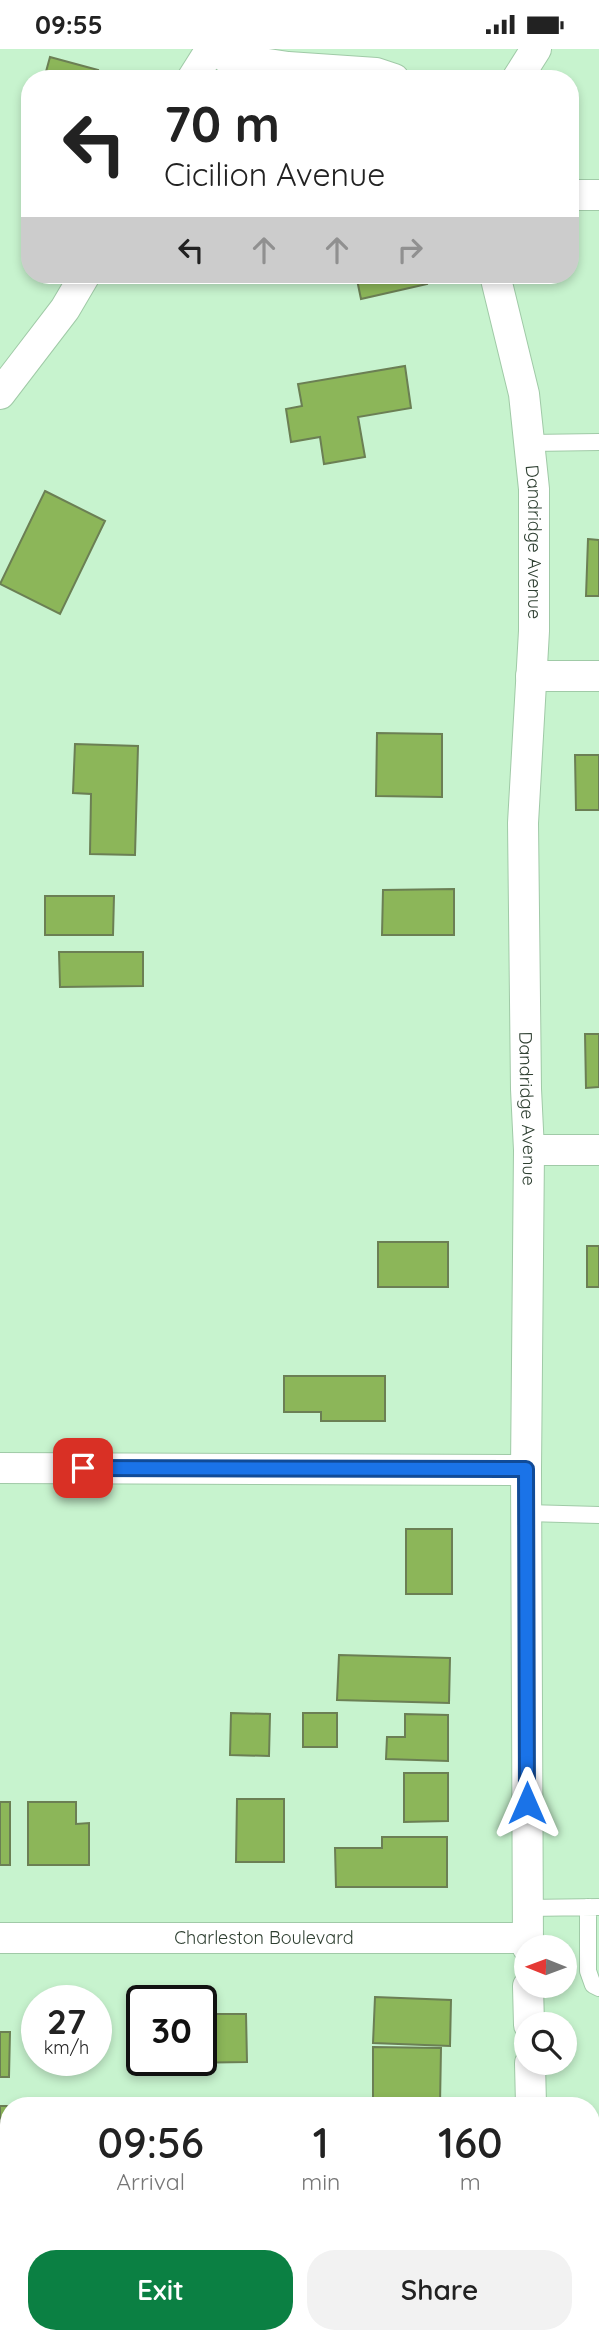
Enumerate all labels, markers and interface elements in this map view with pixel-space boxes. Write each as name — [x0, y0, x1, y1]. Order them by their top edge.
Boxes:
text: 09:55 — [35, 8, 103, 41]
text: 70 m — [164, 93, 280, 154]
icon: left — [49, 98, 140, 189]
text: Cicilion Avenue — [164, 154, 385, 194]
icon: left — [172, 231, 210, 269]
icon: ahead — [245, 231, 283, 269]
icon: ahead — [318, 231, 356, 269]
icon: right — [391, 231, 429, 269]
street label: Dandridge Avenue — [521, 464, 546, 619]
street label: Dandridge Avenue — [514, 1031, 541, 1186]
pin — [53, 1438, 113, 1498]
icon: arrive — [64, 1449, 102, 1487]
position arrow — [490, 1766, 564, 1840]
street label: Charleston Boulevard — [174, 1926, 354, 1949]
north arrow — [514, 1935, 578, 1999]
map controls — [514, 1935, 577, 2075]
speed limit sign: 30 — [126, 1985, 217, 2076]
text: 27 — [47, 1999, 86, 2043]
button: search — [514, 2012, 577, 2075]
text: km/h — [44, 2036, 89, 2059]
text: 09:56 — [97, 2116, 204, 2169]
text: 1 — [313, 2116, 329, 2169]
text: 160 — [438, 2116, 503, 2169]
text: Arrival — [116, 2167, 185, 2196]
text: min — [301, 2167, 340, 2196]
text: m — [460, 2167, 481, 2196]
button: Exit — [28, 2250, 293, 2330]
button: Share — [307, 2250, 572, 2330]

